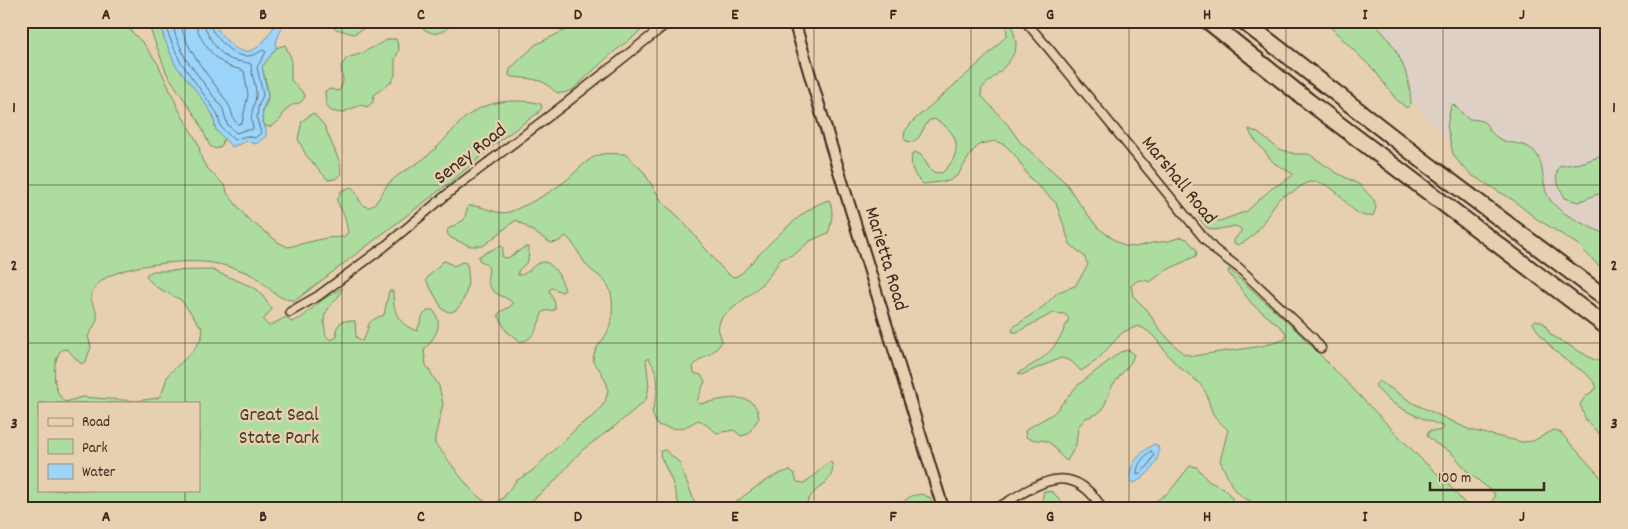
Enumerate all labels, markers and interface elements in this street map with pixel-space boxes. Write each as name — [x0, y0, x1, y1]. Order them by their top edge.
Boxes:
text: A — [102, 4, 111, 27]
text: B — [259, 4, 267, 27]
text: C — [417, 4, 425, 27]
text: D — [574, 4, 583, 27]
text: E — [731, 4, 739, 27]
text: F — [889, 4, 897, 27]
text: G — [1046, 4, 1054, 27]
text: H — [1203, 4, 1211, 27]
text: I — [1363, 4, 1369, 27]
text: J — [1519, 4, 1525, 27]
text: 1 — [12, 97, 16, 120]
text: 1 — [1612, 97, 1616, 120]
street label: Seney Road — [429, 118, 513, 192]
street label: Marshall Road — [1133, 131, 1223, 231]
street label: Marietta Road — [856, 204, 914, 314]
text: 2 — [11, 255, 18, 278]
text: 2 — [1611, 255, 1618, 278]
legend — [38, 402, 200, 492]
park label: Great Seal State Park — [239, 402, 319, 453]
text: Road — [82, 412, 110, 434]
text: 3 — [10, 413, 18, 436]
text: 3 — [1610, 413, 1618, 436]
text: Park — [82, 438, 108, 460]
scale bar — [1430, 459, 1544, 491]
text: Water — [82, 462, 116, 484]
text: 100 m — [1438, 468, 1471, 490]
text: A — [102, 506, 111, 529]
text: B — [259, 506, 267, 529]
text: C — [417, 506, 425, 529]
text: D — [574, 506, 583, 529]
text: E — [731, 506, 739, 529]
text: F — [889, 506, 897, 529]
text: G — [1046, 506, 1054, 529]
text: H — [1203, 506, 1211, 529]
text: I — [1363, 506, 1369, 529]
text: J — [1519, 506, 1525, 529]

